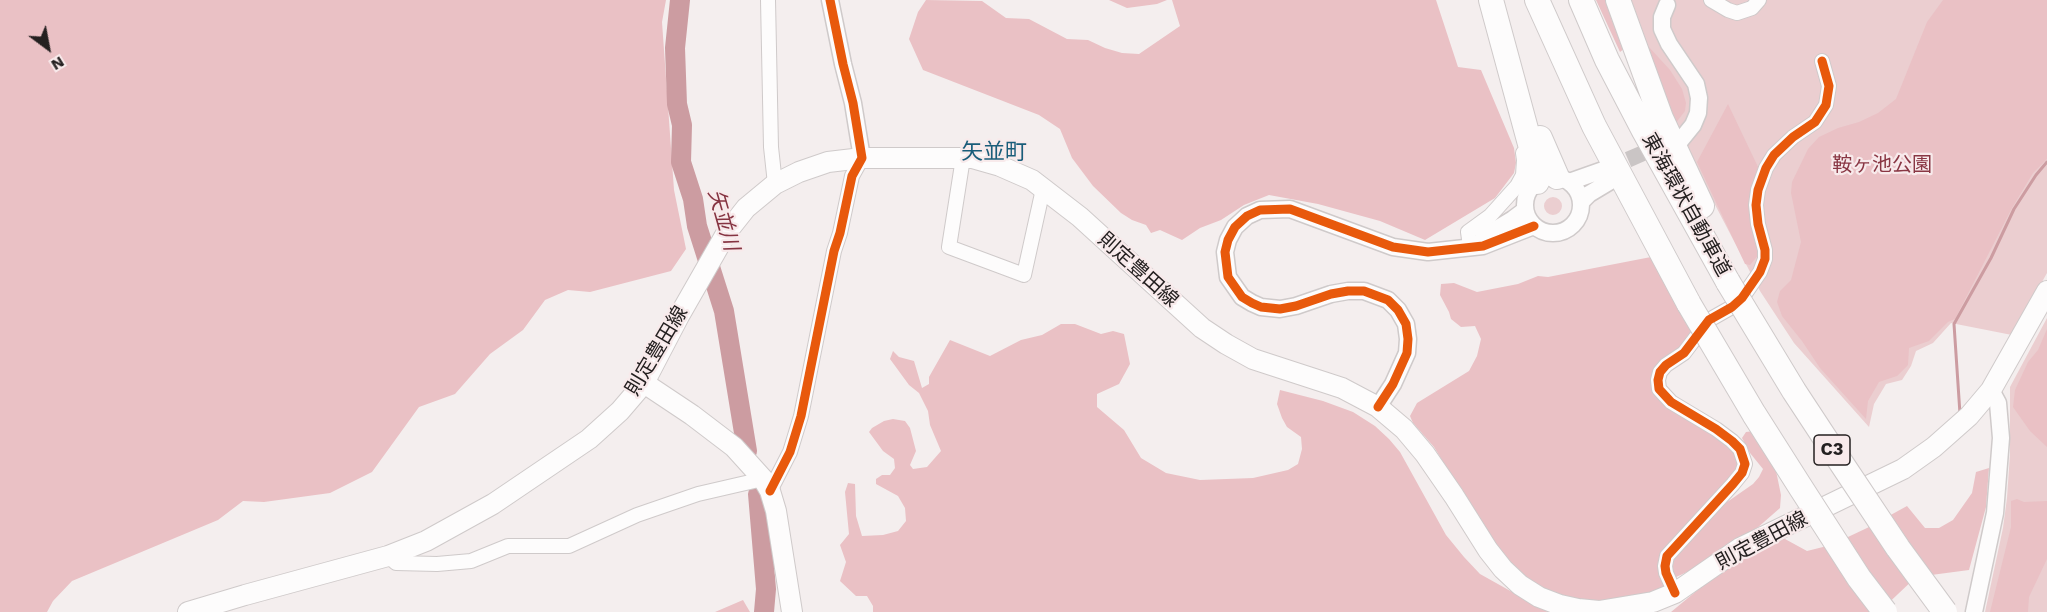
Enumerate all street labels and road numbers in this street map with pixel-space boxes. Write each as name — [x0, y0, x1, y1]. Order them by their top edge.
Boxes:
street label: 東海環状自動車道 — [1637, 129, 1735, 281]
street label: 則定豊田線 — [1093, 228, 1183, 312]
street label: 則定豊田線 — [621, 302, 693, 400]
road number: C3 — [1814, 435, 1850, 465]
street label: 則定豊田線 — [1712, 507, 1812, 575]

